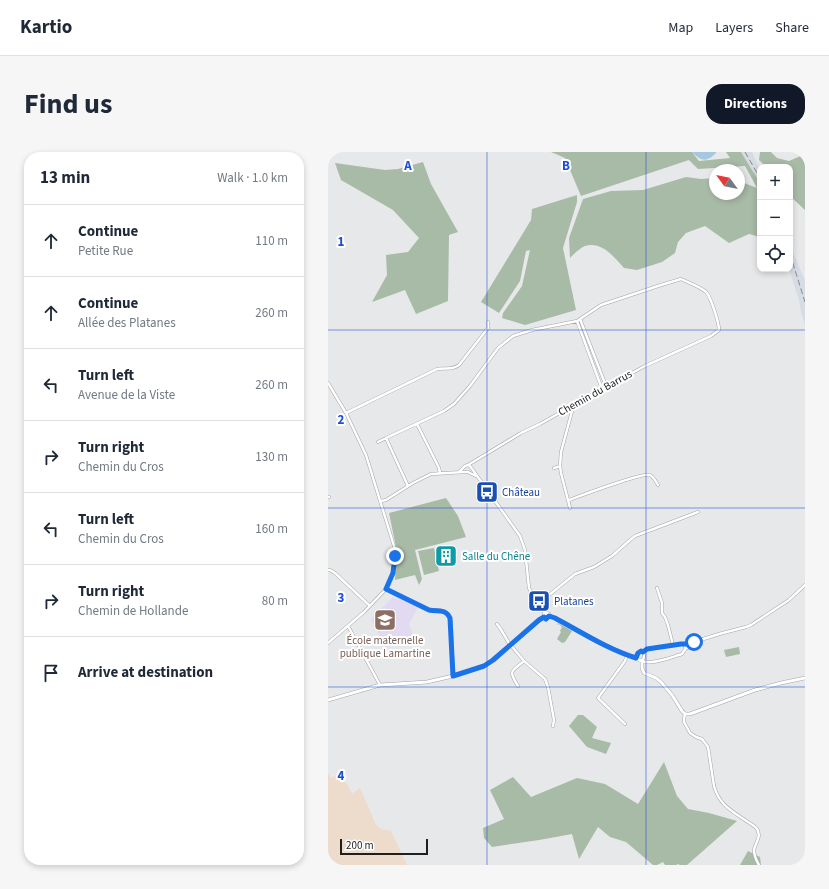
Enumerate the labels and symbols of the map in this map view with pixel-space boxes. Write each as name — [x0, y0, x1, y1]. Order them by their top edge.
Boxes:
text: A — [403, 157, 412, 175]
text: B — [562, 157, 570, 175]
north arrow — [709, 164, 745, 200]
text: 1 — [338, 233, 345, 251]
street label: Chemin du Barrus — [555, 366, 635, 420]
text: 2 — [338, 411, 345, 429]
bus stop icon: Château — [474, 479, 500, 505]
place label: Château — [502, 485, 540, 500]
building icon: Salle du Chêne — [433, 543, 459, 569]
route end — [386, 547, 404, 565]
place label: Salle du Chêne — [462, 549, 531, 564]
bus stop icon: Platanes — [526, 588, 552, 614]
text: 3 — [338, 589, 345, 607]
place label: Platanes — [554, 594, 594, 609]
school or university icon: École maternelle publique Lamartine — [372, 607, 398, 633]
place label: École maternelle publique Lamartine — [340, 633, 431, 661]
route start — [685, 633, 703, 651]
text: 4 — [338, 767, 345, 785]
scale bar — [340, 837, 428, 856]

